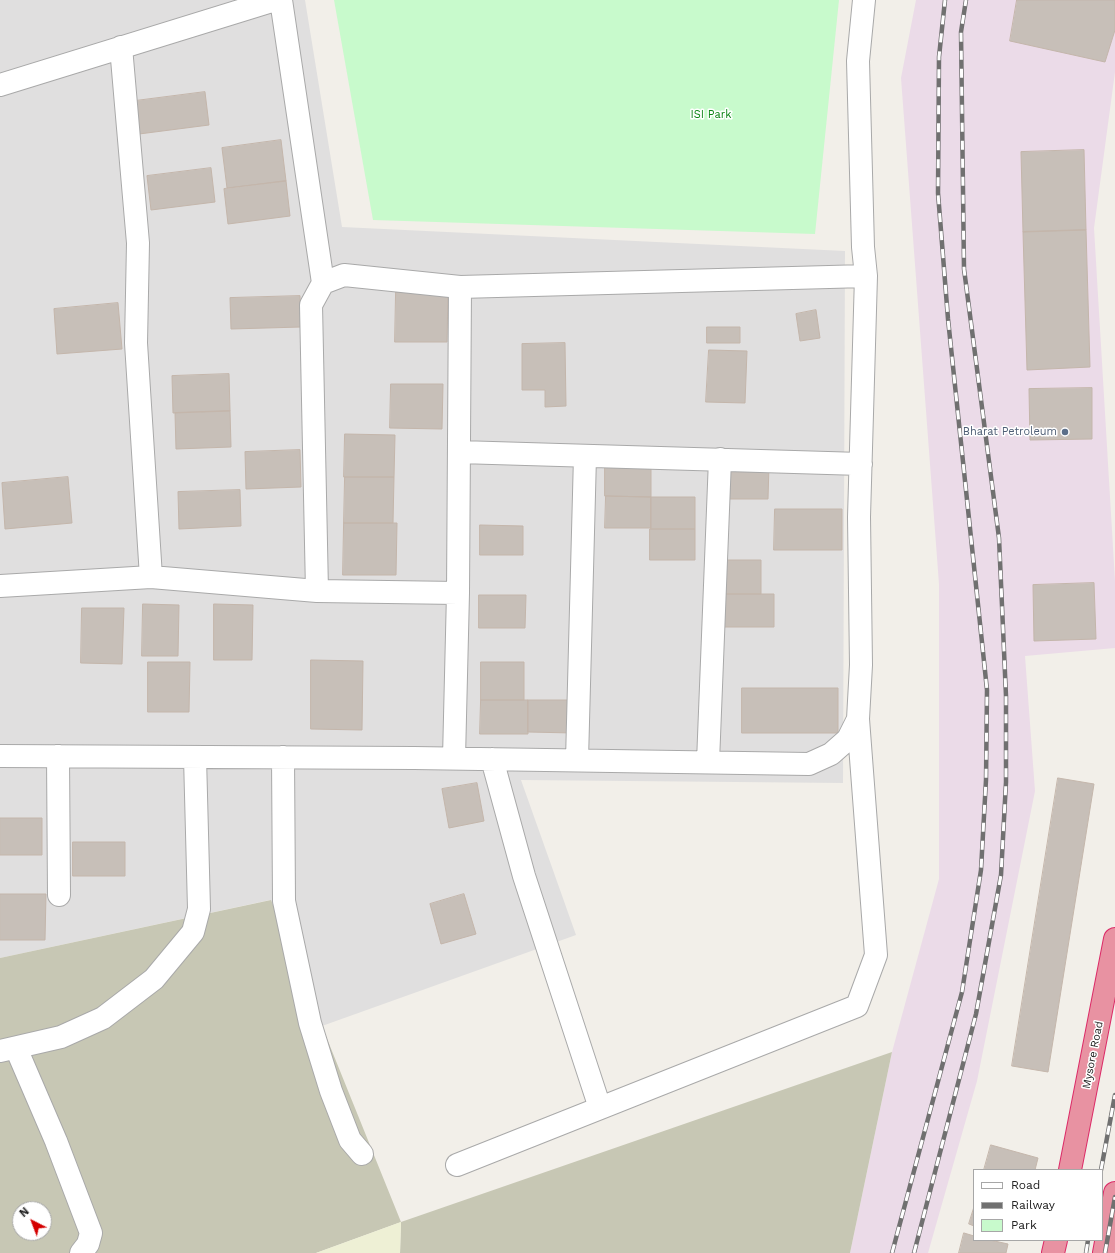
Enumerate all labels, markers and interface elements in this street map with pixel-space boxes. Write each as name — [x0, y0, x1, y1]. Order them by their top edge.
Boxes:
park label: ISI Park — [691, 108, 731, 122]
place label: Bharat Petroleum — [963, 425, 1057, 439]
marker: Bharat Petroleum — [1060, 427, 1070, 437]
street label: Mysore Road — [1080, 1020, 1106, 1090]
legend — [973, 1169, 1103, 1241]
text: Road — [1011, 1178, 1040, 1192]
text: Railway — [1011, 1198, 1055, 1212]
north arrow — [12, 1201, 52, 1241]
text: N — [17, 1205, 32, 1220]
text: Park — [1011, 1218, 1037, 1232]

